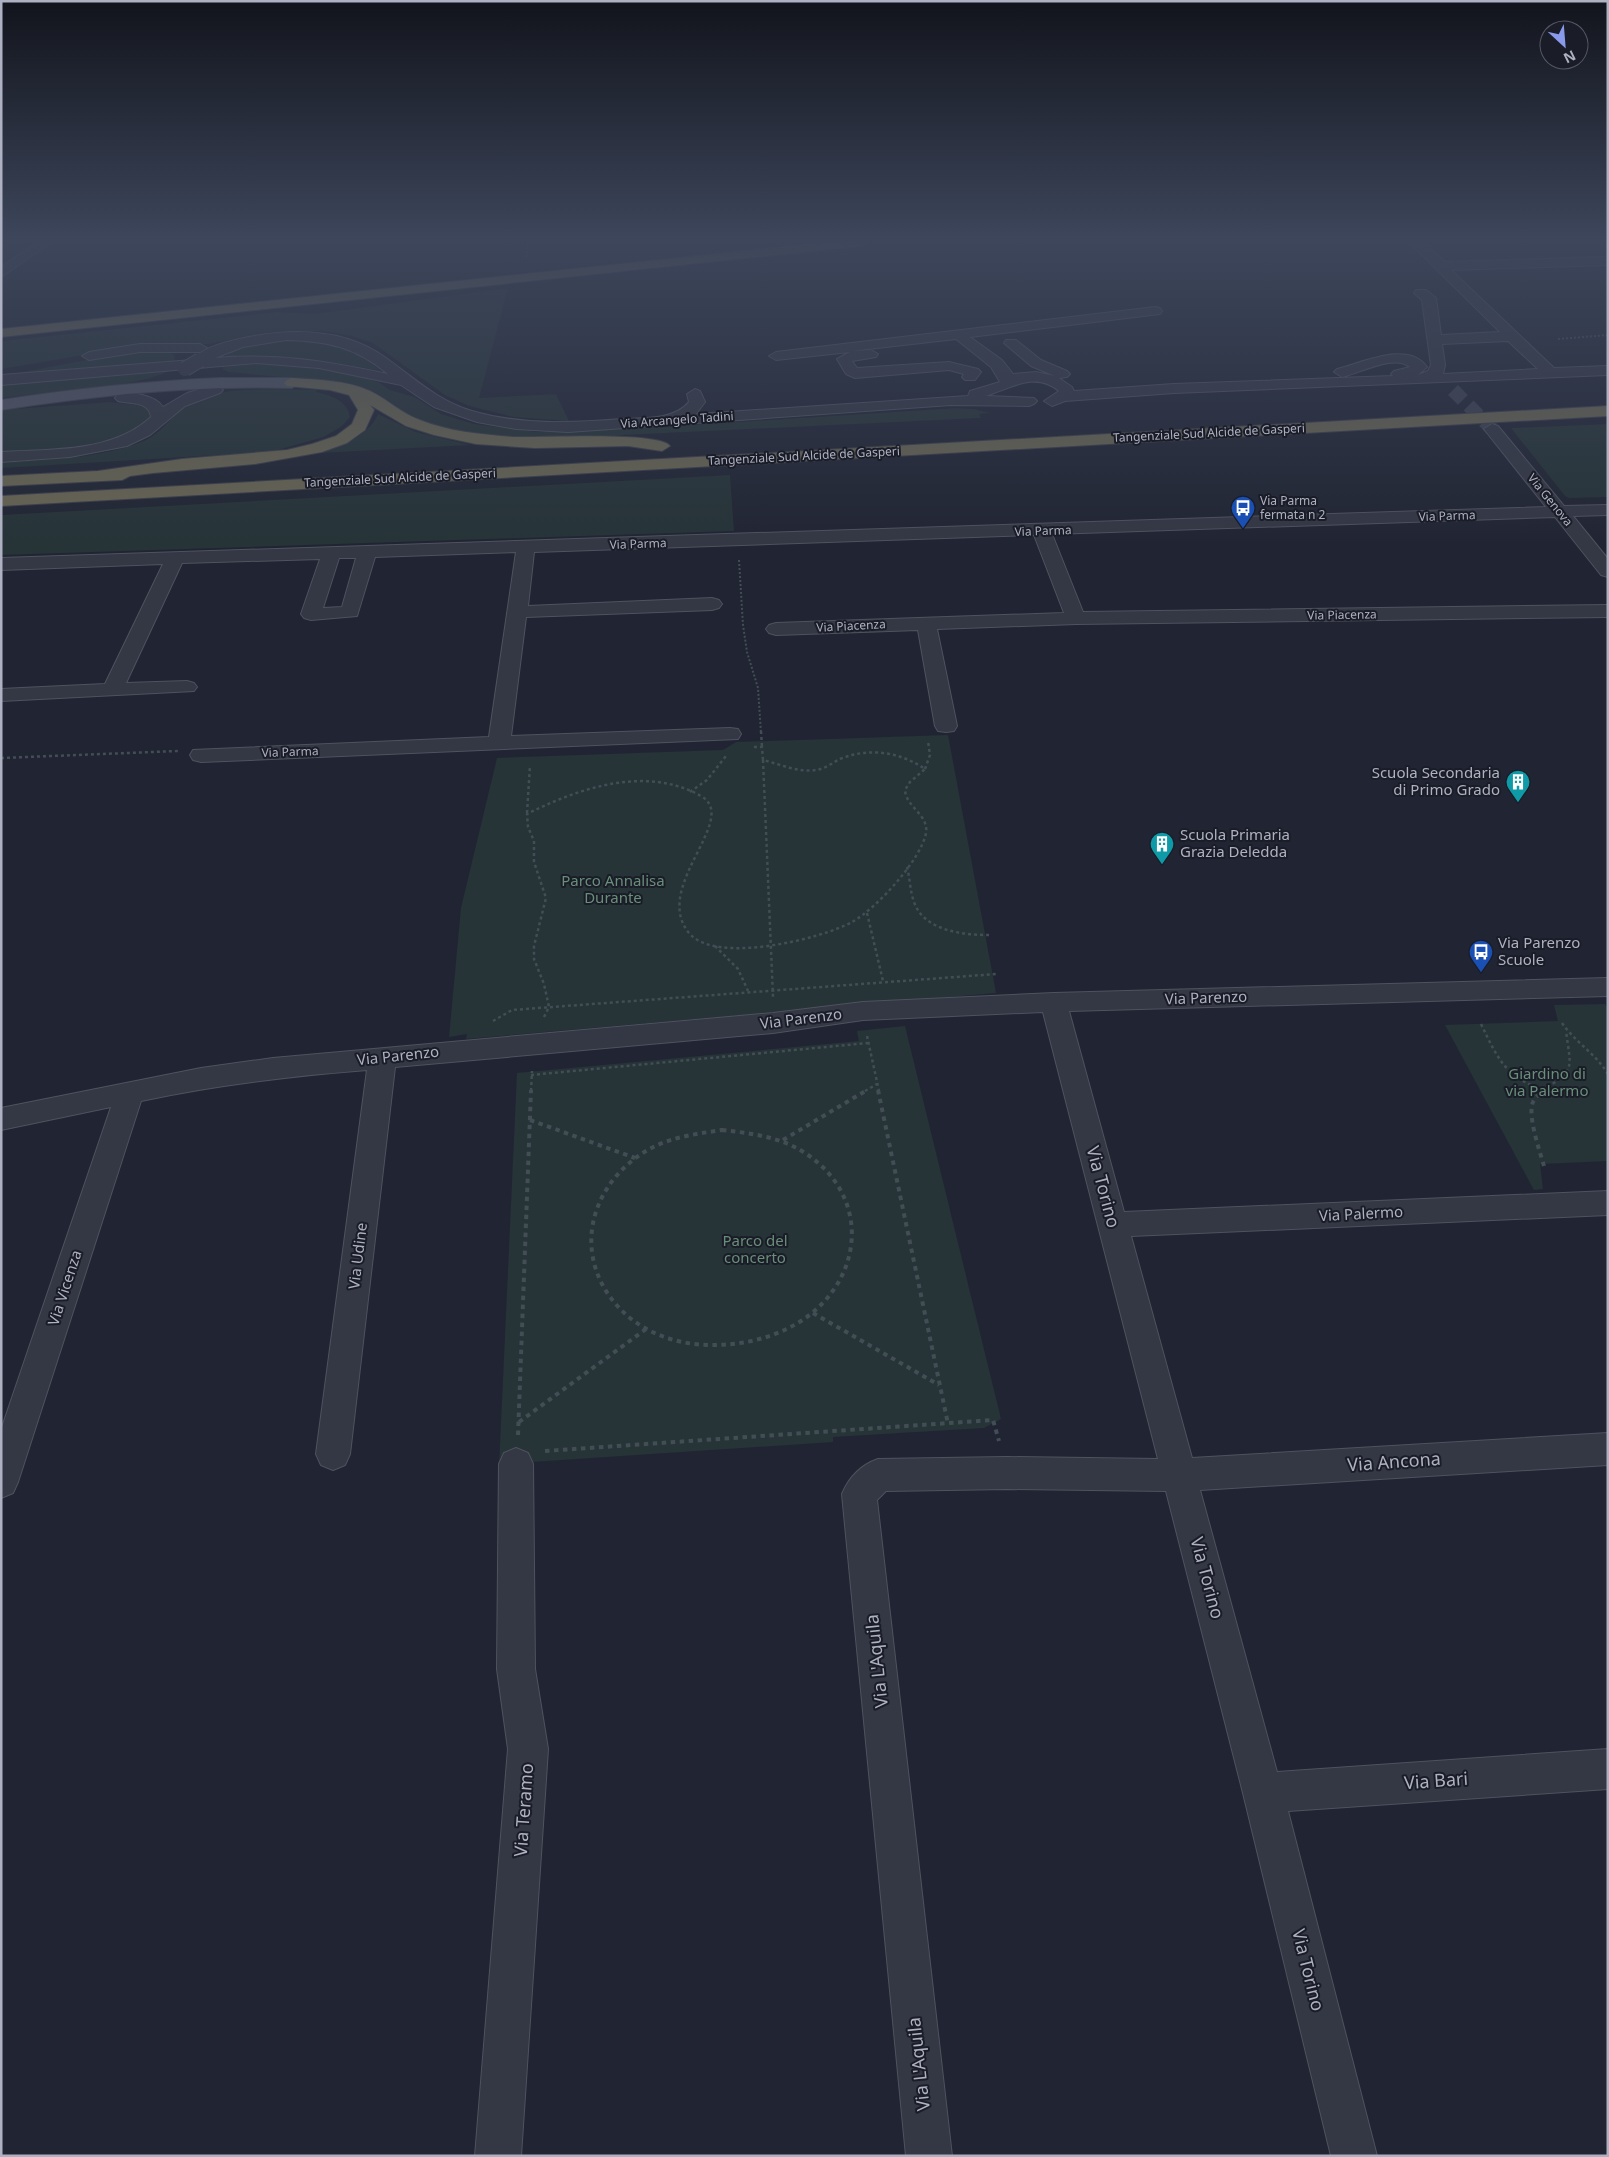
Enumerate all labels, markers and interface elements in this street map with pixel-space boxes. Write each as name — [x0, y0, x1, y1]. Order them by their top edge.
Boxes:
north arrow — [1539, 20, 1589, 70]
text: N — [1561, 46, 1579, 68]
street label: Via Arcangelo Tadini — [620, 407, 734, 432]
street label: Tangenziale Sud Alcide de Gasperi — [1113, 419, 1305, 446]
street label: Tangenziale Sud Alcide de Gasperi — [708, 442, 900, 469]
street label: Tangenziale Sud Alcide de Gasperi — [304, 464, 496, 491]
street label: Via Genova — [1524, 470, 1577, 529]
place label: Via Parma fermata n 2 — [1260, 492, 1326, 523]
bus stop icon: Via Parma fermata n 2 — [1230, 495, 1256, 529]
street label: Via Parma — [1418, 506, 1476, 525]
street label: Via Parma — [1014, 521, 1072, 540]
street label: Via Parma — [609, 534, 667, 553]
street label: Via Piacenza — [1307, 605, 1377, 624]
street label: Via Piacenza — [816, 615, 886, 636]
street label: Via Parma — [261, 742, 319, 761]
place label: Scuola Secondaria di Primo Grado — [1372, 762, 1500, 799]
building icon: Scuola Secondaria di Primo Grado — [1505, 769, 1531, 803]
place label: Scuola Primaria Grazia Deledda — [1180, 824, 1290, 861]
building icon: Scuola Primaria Grazia Deledda — [1149, 831, 1175, 865]
park label: Parco Annalisa Durante — [561, 870, 665, 907]
place label: Via Parenzo Scuole — [1498, 932, 1580, 969]
bus stop icon: Via Parenzo Scuole — [1468, 939, 1494, 973]
street label: Via Parenzo — [1164, 986, 1248, 1008]
street label: Via Parenzo — [759, 1003, 843, 1033]
street label: Via Parenzo — [356, 1041, 440, 1069]
park label: Giardino di via Palermo — [1506, 1063, 1588, 1100]
street label: Via Torino — [1082, 1143, 1126, 1230]
street label: Via Palermo — [1318, 1201, 1404, 1225]
street label: Via Udine — [343, 1221, 371, 1290]
park label: Parco del concerto — [722, 1230, 788, 1267]
street label: Via Vicenza — [42, 1247, 86, 1328]
street label: Via Ancona — [1346, 1446, 1441, 1476]
street label: Via Torino — [1186, 1534, 1230, 1621]
street label: Via L'Aquila — [859, 1613, 893, 1709]
street label: Via Teramo — [508, 1762, 538, 1858]
street label: Via Bari — [1403, 1766, 1469, 1794]
street label: Via Torino — [1287, 1926, 1331, 2013]
street label: Via L'Aquila — [901, 2016, 935, 2112]

